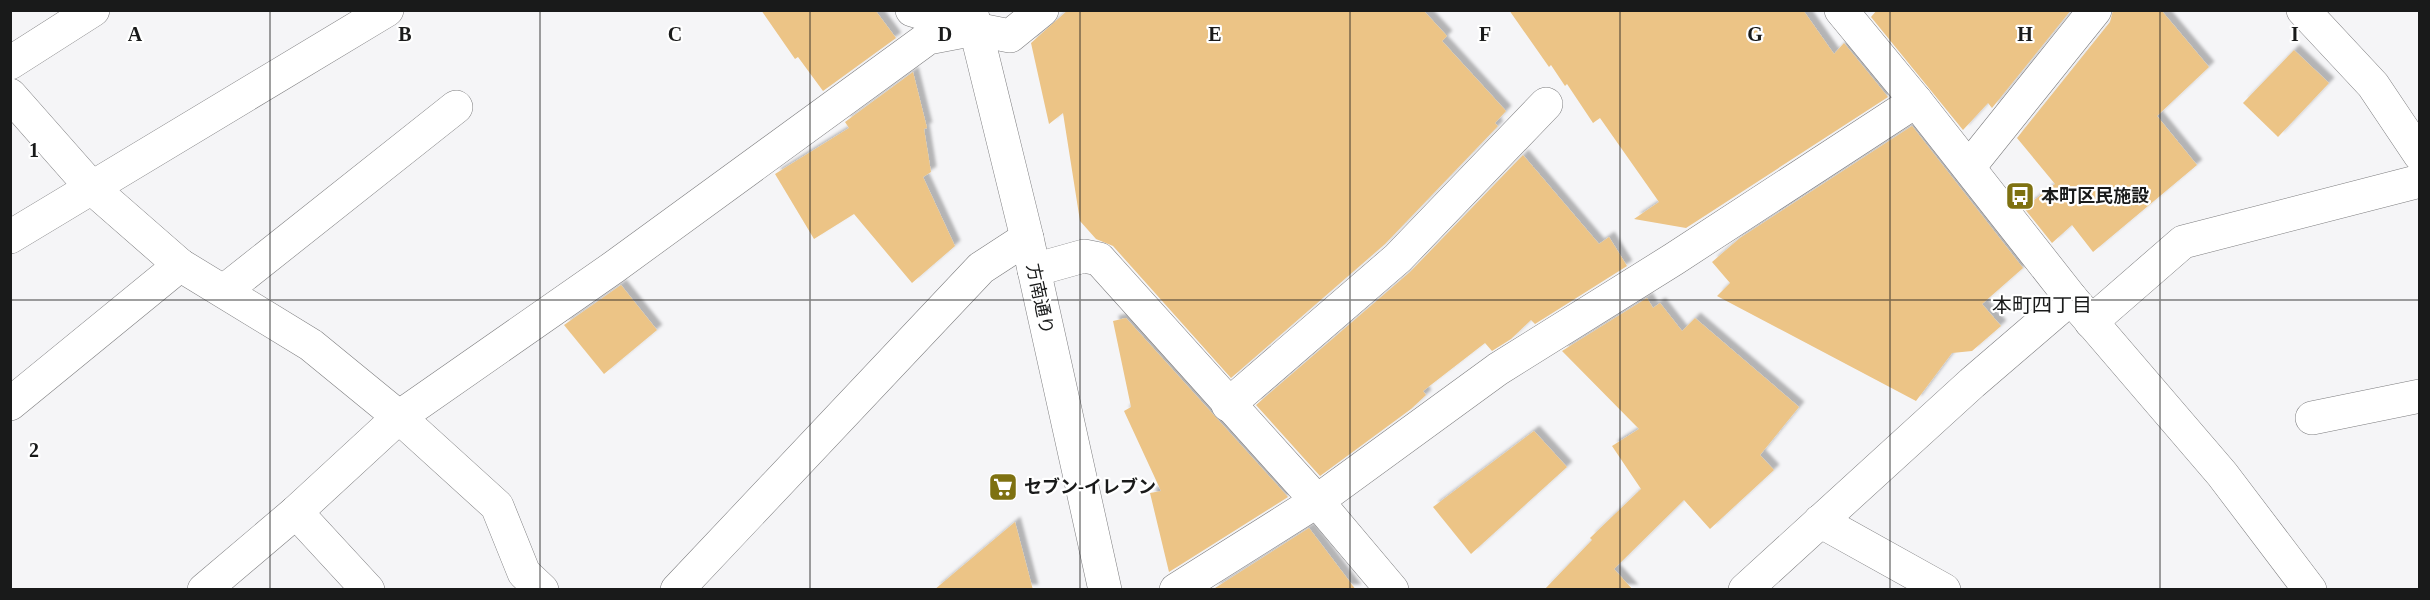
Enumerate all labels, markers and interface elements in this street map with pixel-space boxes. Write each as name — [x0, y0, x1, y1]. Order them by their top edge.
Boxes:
text: A — [128, 23, 143, 45]
text: B — [398, 23, 412, 45]
text: C — [668, 23, 682, 45]
text: D — [938, 23, 952, 45]
text: E — [1208, 23, 1222, 45]
text: F — [1479, 23, 1491, 45]
text: G — [1747, 23, 1763, 45]
text: H — [2017, 23, 2033, 45]
text: I — [2291, 23, 2299, 45]
text: 1 — [29, 139, 39, 161]
bus stop icon: 本町区民施設 — [2004, 180, 2036, 212]
place label: 本町区民施設 — [2041, 186, 2149, 206]
street label: 方南通り — [1023, 262, 1057, 336]
district label: 本町四丁目 — [1992, 294, 2092, 316]
text: 2 — [29, 439, 39, 461]
supermarket icon: セブン-イレブン — [987, 471, 1019, 503]
place label: セブン-イレブン — [1024, 477, 1156, 497]

